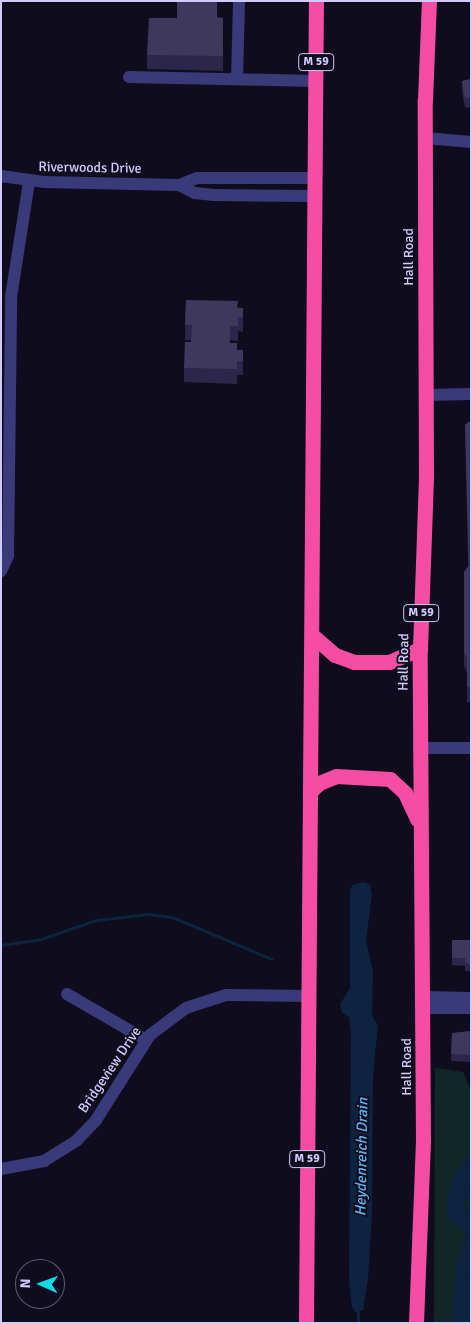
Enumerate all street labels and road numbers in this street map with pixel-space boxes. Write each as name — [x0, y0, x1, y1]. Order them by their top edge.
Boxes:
road number: M 59 — [297, 52, 335, 72]
street label: Riverwoods Drive — [38, 159, 142, 177]
street label: Hall Road — [401, 228, 417, 286]
road number: M 59 — [402, 604, 440, 622]
street label: Hall Road — [395, 633, 413, 691]
street label: Bridgeview Drive — [75, 1024, 145, 1116]
street label: Hall Road — [399, 1038, 415, 1096]
road number: M 59 — [288, 1150, 326, 1168]

